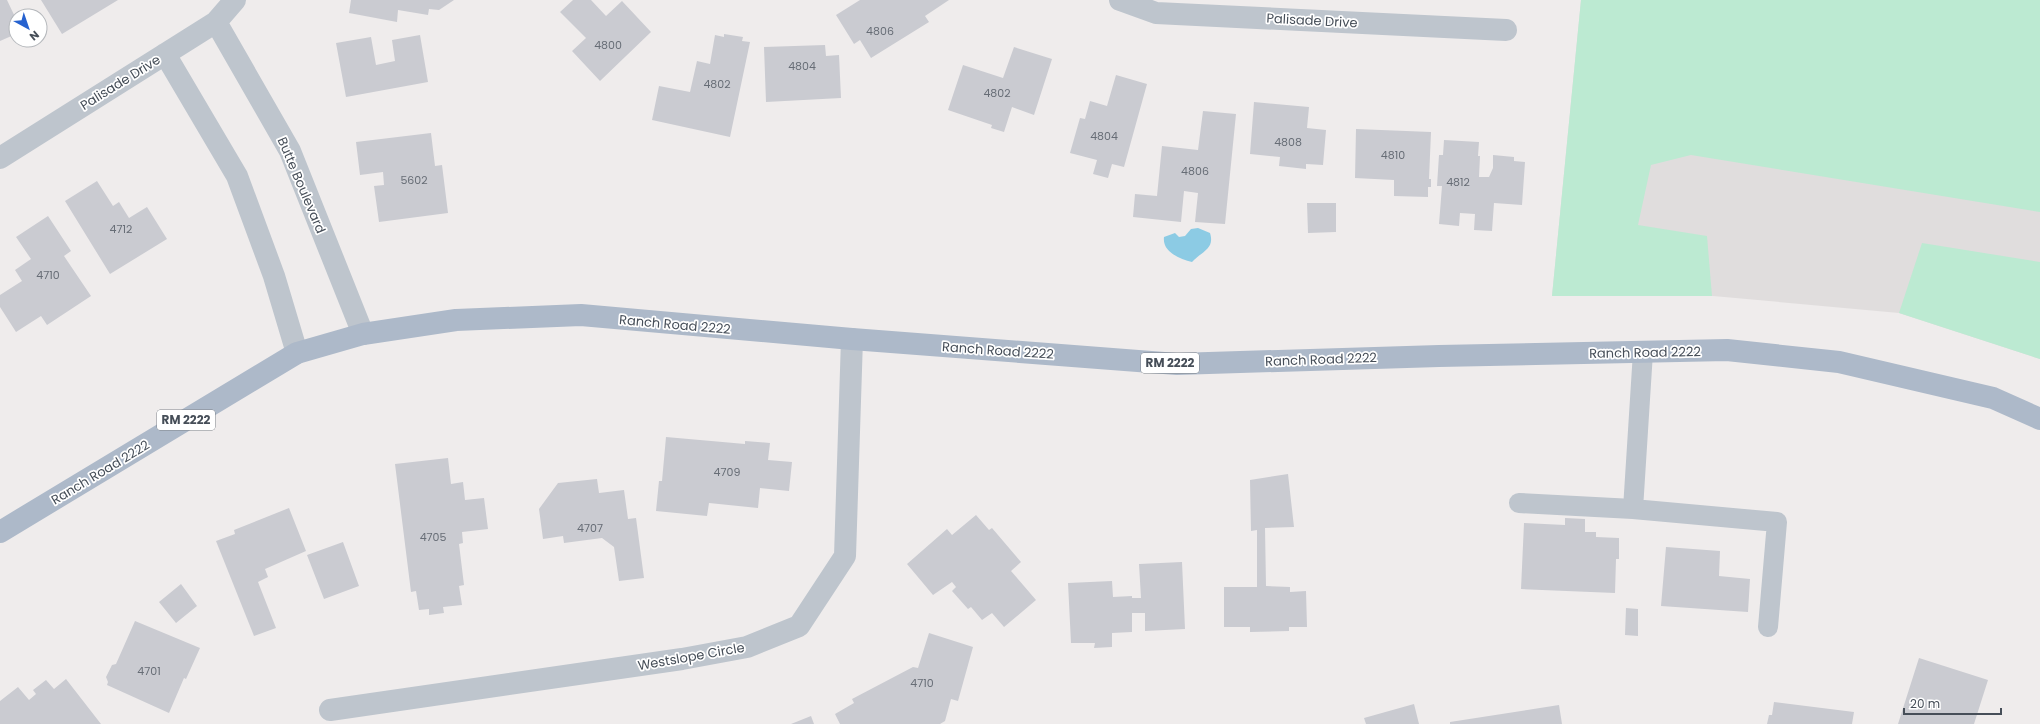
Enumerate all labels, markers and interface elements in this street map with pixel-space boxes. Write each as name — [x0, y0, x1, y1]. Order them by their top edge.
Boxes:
north arrow — [8, 8, 48, 48]
street label: Palisade Drive — [1266, 9, 1358, 32]
house number: 4806 — [866, 23, 894, 39]
text: N — [26, 27, 43, 44]
house number: 4800 — [594, 37, 622, 53]
street label: Palisade Drive — [77, 50, 164, 115]
house number: 4804 — [788, 58, 816, 74]
house number: 4802 — [703, 76, 731, 92]
house number: 4802 — [983, 85, 1011, 101]
house number: 4804 — [1090, 128, 1118, 144]
street label: Butte Boulevard — [273, 134, 330, 236]
house number: 4808 — [1274, 134, 1302, 150]
house number: 4810 — [1381, 147, 1405, 163]
house number: 4806 — [1181, 163, 1209, 179]
house number: 5602 — [400, 172, 428, 188]
house number: 4812 — [1446, 174, 1470, 190]
house number: 4712 — [110, 221, 132, 237]
house number: 4710 — [36, 267, 60, 283]
street label: Ranch Road 2222 — [618, 310, 732, 339]
street label: Ranch Road 2222 — [942, 337, 1054, 364]
street label: Ranch Road 2222 — [1589, 342, 1701, 363]
street label: Ranch Road 2222 — [1265, 348, 1377, 371]
road number: RM 2222 — [1141, 353, 1199, 373]
road number: RM 2222 — [157, 410, 215, 430]
street label: Ranch Road 2222 — [47, 435, 153, 509]
house number: 4709 — [714, 464, 740, 480]
house number: 4707 — [577, 520, 603, 536]
house number: 4705 — [420, 529, 446, 545]
street label: Westslope Circle — [636, 638, 746, 675]
house number: 4701 — [137, 663, 161, 679]
house number: 4710 — [910, 675, 934, 691]
scale bar — [1904, 690, 2001, 716]
text: 20 m — [1910, 695, 1940, 712]

